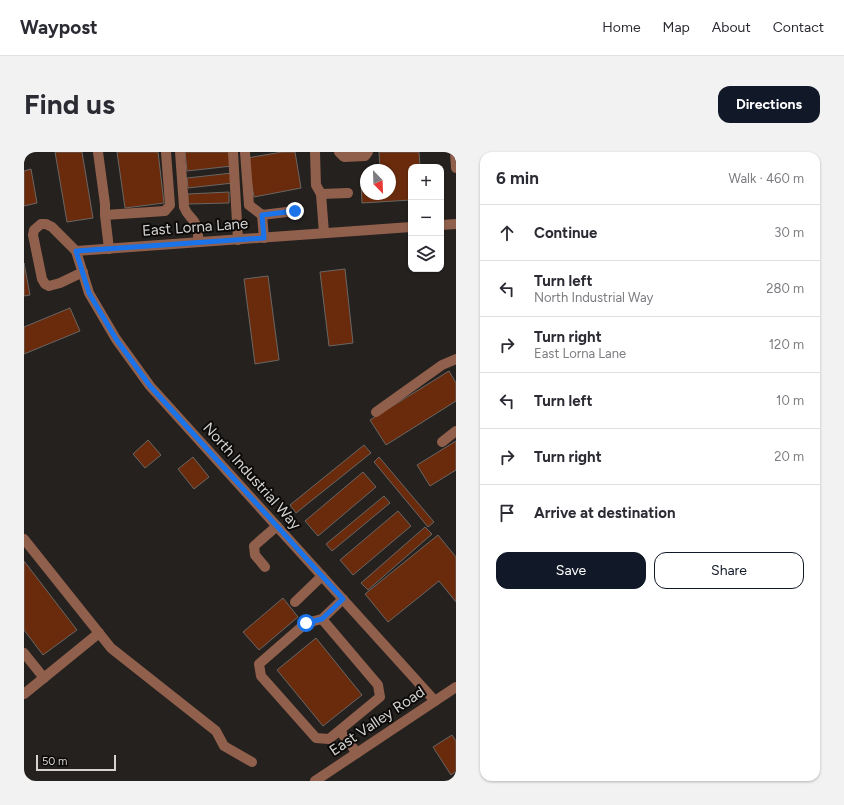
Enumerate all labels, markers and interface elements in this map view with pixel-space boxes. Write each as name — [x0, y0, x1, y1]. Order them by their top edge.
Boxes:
text: Waypost — [20, 16, 98, 39]
text: Home — [602, 19, 641, 36]
text: Map — [663, 19, 690, 36]
text: About — [712, 19, 751, 36]
text: Contact — [773, 19, 824, 36]
button: Directions — [718, 86, 820, 123]
text: Find us — [24, 87, 115, 121]
north arrow — [360, 164, 396, 200]
map controls — [408, 164, 444, 272]
button: + — [408, 164, 444, 200]
text: 6 min — [496, 168, 539, 188]
text: Walk · 460 m — [728, 171, 804, 186]
button: − — [408, 200, 444, 236]
route end — [286, 202, 304, 220]
street label: East Lorna Lane — [141, 214, 249, 240]
icon: ahead — [496, 222, 518, 244]
text: Continue — [534, 224, 597, 242]
text: 30 m — [774, 225, 804, 240]
button: layers — [408, 236, 444, 272]
text: Turn left — [534, 272, 592, 290]
icon: left — [496, 278, 518, 300]
text: 280 m — [766, 281, 804, 296]
text: North Industrial Way — [534, 290, 653, 305]
text: Turn right — [534, 328, 602, 346]
icon: right — [496, 334, 518, 356]
text: 120 m — [769, 337, 804, 352]
text: East Lorna Lane — [534, 346, 626, 361]
icon: left — [496, 390, 518, 412]
text: Turn left — [534, 392, 592, 410]
text: 10 m — [776, 393, 804, 408]
street label: North Industrial Way — [199, 419, 305, 533]
icon: right — [496, 446, 518, 468]
text: Turn right — [534, 448, 602, 466]
text: 20 m — [774, 449, 804, 464]
icon: arrive — [496, 502, 518, 524]
text: Arrive at destination — [534, 504, 675, 522]
button: Save — [496, 552, 646, 589]
button: Share — [654, 552, 804, 589]
route start — [297, 614, 315, 632]
street label: East Valley Road — [326, 682, 428, 760]
scale bar — [36, 753, 116, 772]
text: 50 m — [42, 755, 67, 768]

